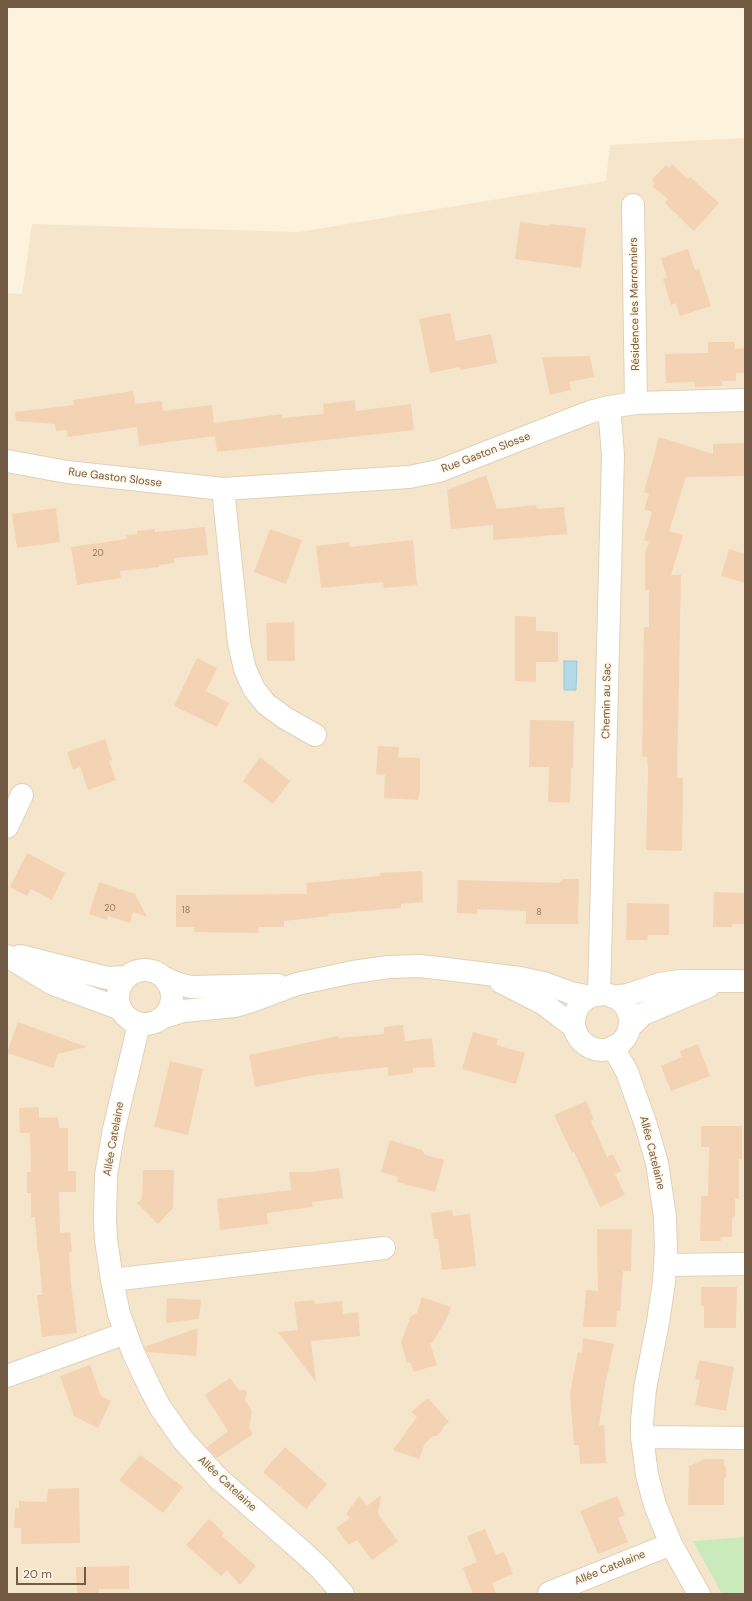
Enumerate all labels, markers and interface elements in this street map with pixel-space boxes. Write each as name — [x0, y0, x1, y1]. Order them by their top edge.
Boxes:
street label: Résidence les Marronniers — [627, 237, 643, 371]
street label: Rue Gaston Slosse — [440, 430, 532, 476]
street label: Rue Gaston Slosse — [67, 466, 163, 490]
house number: 20 — [92, 549, 104, 559]
street label: Chemin au Sac — [600, 663, 614, 739]
house number: 20 — [104, 904, 116, 914]
house number: 18 — [182, 906, 190, 916]
house number: 8 — [536, 908, 542, 918]
street label: Allée Catelaine — [101, 1101, 127, 1177]
street label: Allée Catelaine — [636, 1115, 668, 1191]
street label: Allée Catelaine — [195, 1453, 259, 1515]
street label: Allée Catelaine — [573, 1548, 647, 1588]
scale bar — [18, 1559, 88, 1585]
text: 20 m — [23, 1566, 52, 1582]

